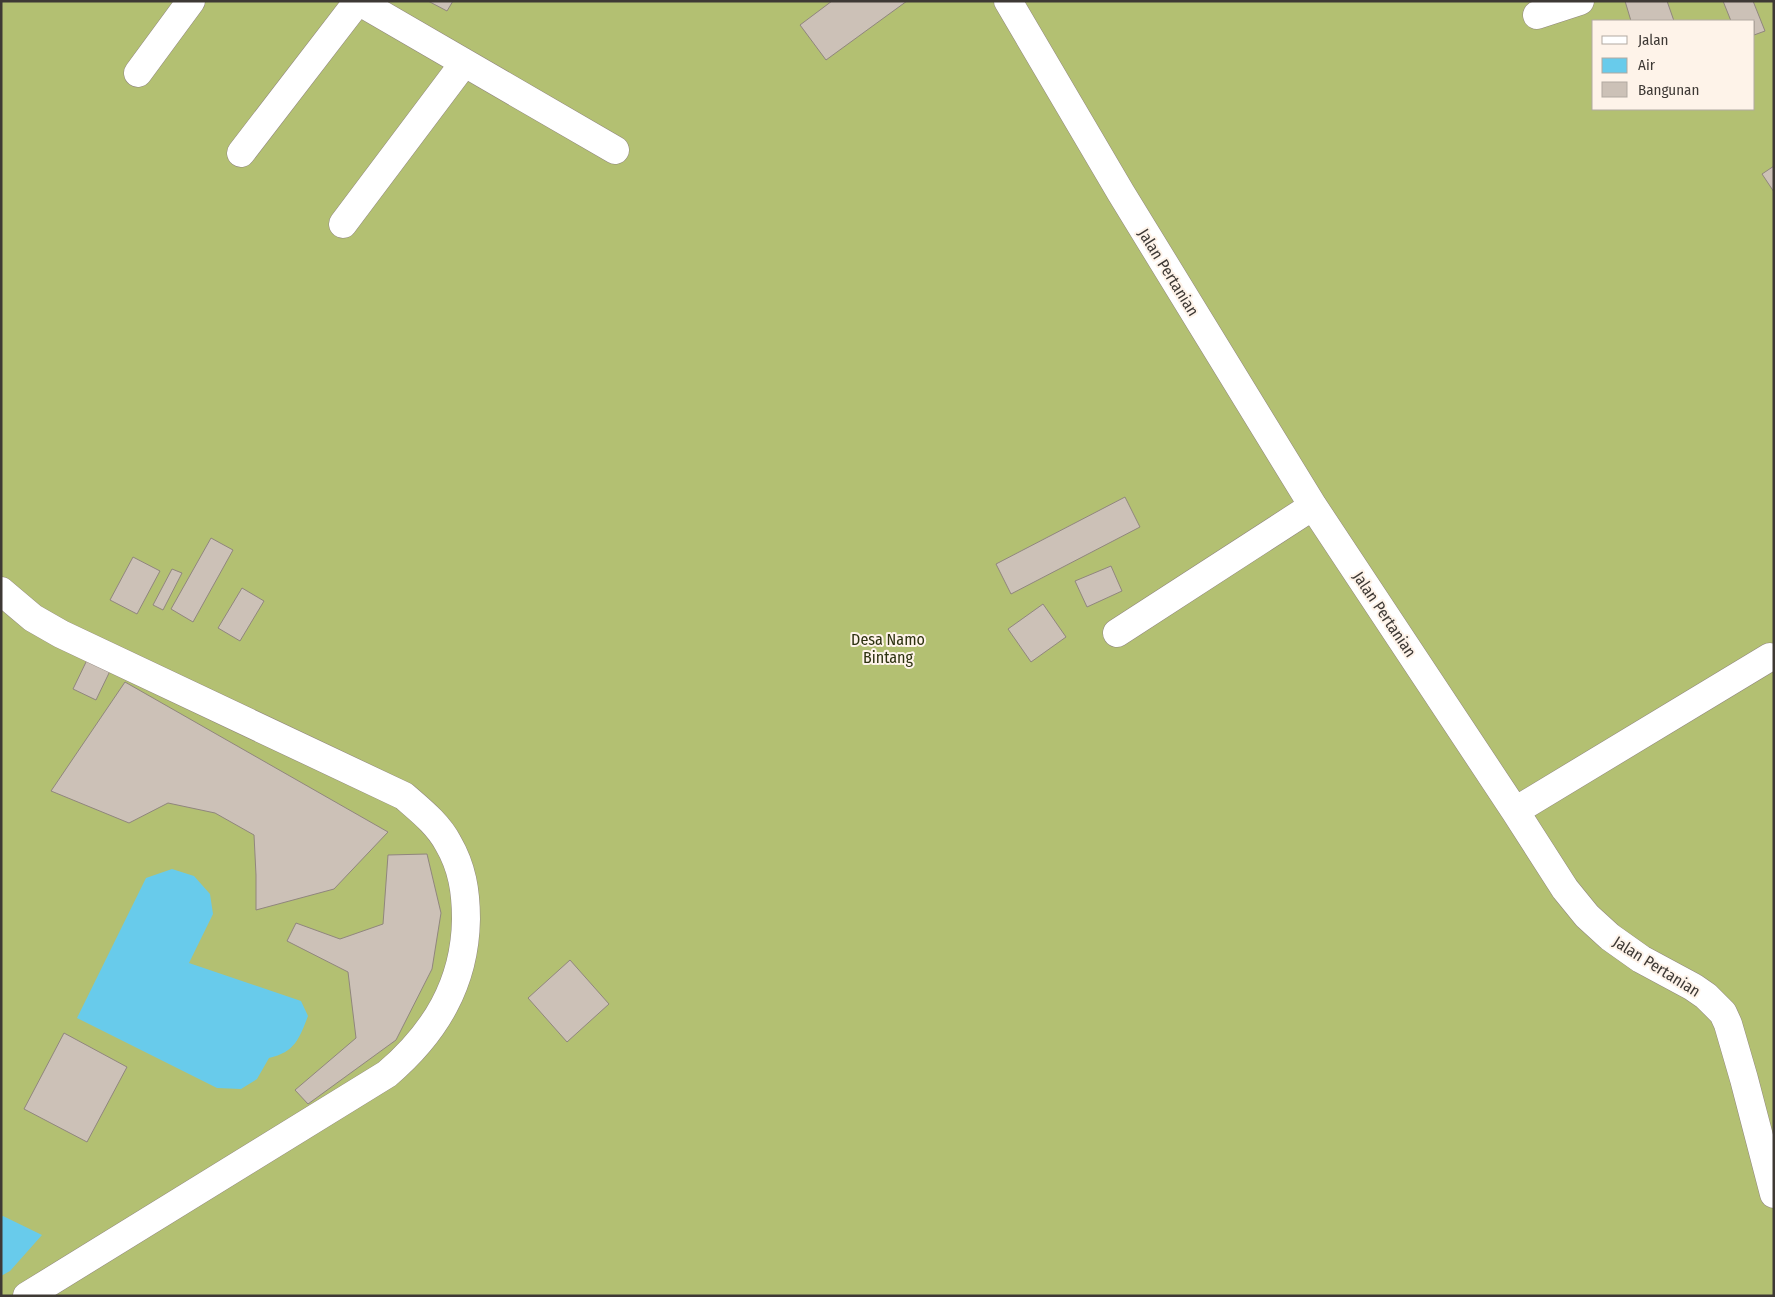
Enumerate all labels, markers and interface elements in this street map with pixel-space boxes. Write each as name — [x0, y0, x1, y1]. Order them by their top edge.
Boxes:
legend — [1592, 20, 1755, 110]
text: Jalan — [1638, 31, 1668, 49]
text: Air — [1638, 56, 1656, 74]
text: Bangunan — [1638, 81, 1699, 99]
street label: Jalan Pertanian — [1134, 225, 1203, 319]
street label: Jalan Pertanian — [1349, 568, 1420, 661]
park label: Desa Namo Bintang — [851, 630, 925, 667]
street label: Jalan Pertanian — [1610, 932, 1704, 1001]

